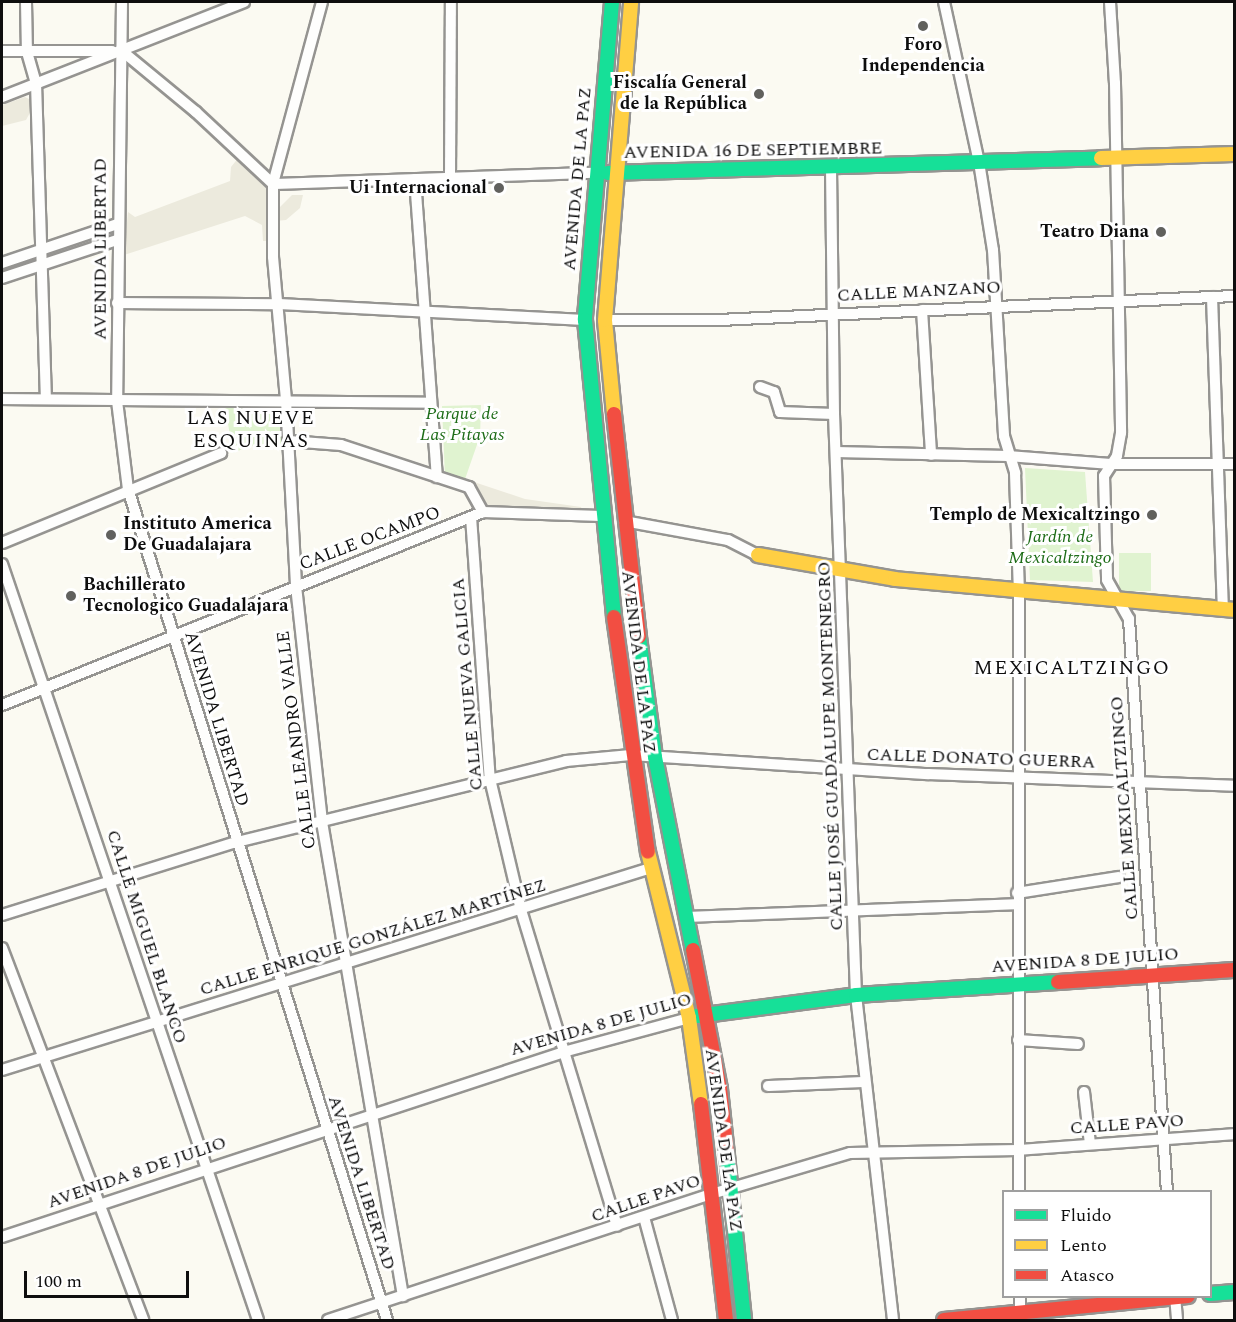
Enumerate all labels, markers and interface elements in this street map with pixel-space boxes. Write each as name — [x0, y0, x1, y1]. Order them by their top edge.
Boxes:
marker: Foro Independencia — [916, 19, 930, 33]
place label: Foro Independencia — [861, 35, 985, 78]
place label: Fiscalía General de la República — [613, 73, 747, 116]
street label: AVENIDA DE LA PAZ — [559, 86, 597, 272]
marker: Fiscalía General de la República — [752, 87, 766, 101]
street label: AVENIDA 16 DE SEPTIEMBRE — [623, 138, 883, 164]
street label: AVENIDA LIBERTAD — [90, 158, 112, 340]
place label: Ui Internacional — [349, 177, 487, 199]
marker: Ui Internacional — [492, 181, 506, 195]
place label: Teatro Diana — [1040, 221, 1149, 243]
marker: Teatro Diana — [1154, 225, 1168, 239]
street label: CALLE MANZANO — [837, 277, 1001, 307]
park label: Parque de Las Pitayas — [420, 404, 504, 446]
district label: LAS NUEVE ESQUINAS — [187, 406, 315, 453]
street label: CALLE OCAMPO — [297, 502, 443, 576]
place label: Templo de Mexicaltzingo — [930, 504, 1140, 526]
marker: Templo de Mexicaltzingo — [1145, 508, 1159, 522]
place label: Instituto America De Guadalajara — [123, 514, 272, 556]
park label: Jardín de Mexicaltzingo — [1008, 527, 1112, 570]
marker: Instituto America De Guadalajara — [104, 528, 118, 542]
street label: CALLE JOSÉ GUADALUPE MONTENEGRO — [814, 561, 848, 931]
street label: AVENIDA DE LA PAZ — [616, 569, 660, 755]
place label: Bachillerato Tecnologico Guadalajara — [83, 575, 288, 618]
street label: CALLE NUEVA GALICIA — [448, 577, 488, 791]
marker: Bachillerato Tecnologico Guadalajara — [64, 589, 78, 603]
street label: AVENIDA LIBERTAD — [179, 629, 253, 809]
street label: CALLE LEANDRO VALLE — [273, 630, 321, 850]
district label: MEXICALTZINGO — [974, 656, 1170, 680]
street label: CALLE MEXICALTZINGO — [1106, 695, 1144, 921]
street label: CALLE DONATO GUERRA — [866, 744, 1096, 774]
street label: CALLE MIGUEL BLANCO — [101, 827, 191, 1047]
street label: CALLE ENRIQUE GONZÁLEZ MARTÍNEZ — [197, 875, 549, 1001]
street label: AVENIDA 8 DE JULIO — [991, 944, 1179, 978]
street label: AVENIDA 8 DE JULIO — [508, 989, 694, 1061]
street label: AVENIDA DE LA PAZ — [699, 1047, 747, 1233]
street label: AVENIDA LIBERTAD — [323, 1093, 399, 1273]
street label: CALLE PAVO — [1069, 1110, 1185, 1140]
street label: AVENIDA 8 DE JULIO — [45, 1132, 229, 1214]
street label: CALLE PAVO — [588, 1170, 704, 1228]
legend — [1002, 1190, 1212, 1298]
text: Fluido — [1060, 1202, 1112, 1229]
text: Lento — [1060, 1232, 1107, 1259]
scale bar — [27, 1259, 192, 1297]
text: Atasco — [1060, 1262, 1114, 1289]
text: 100 m — [35, 1268, 82, 1295]

